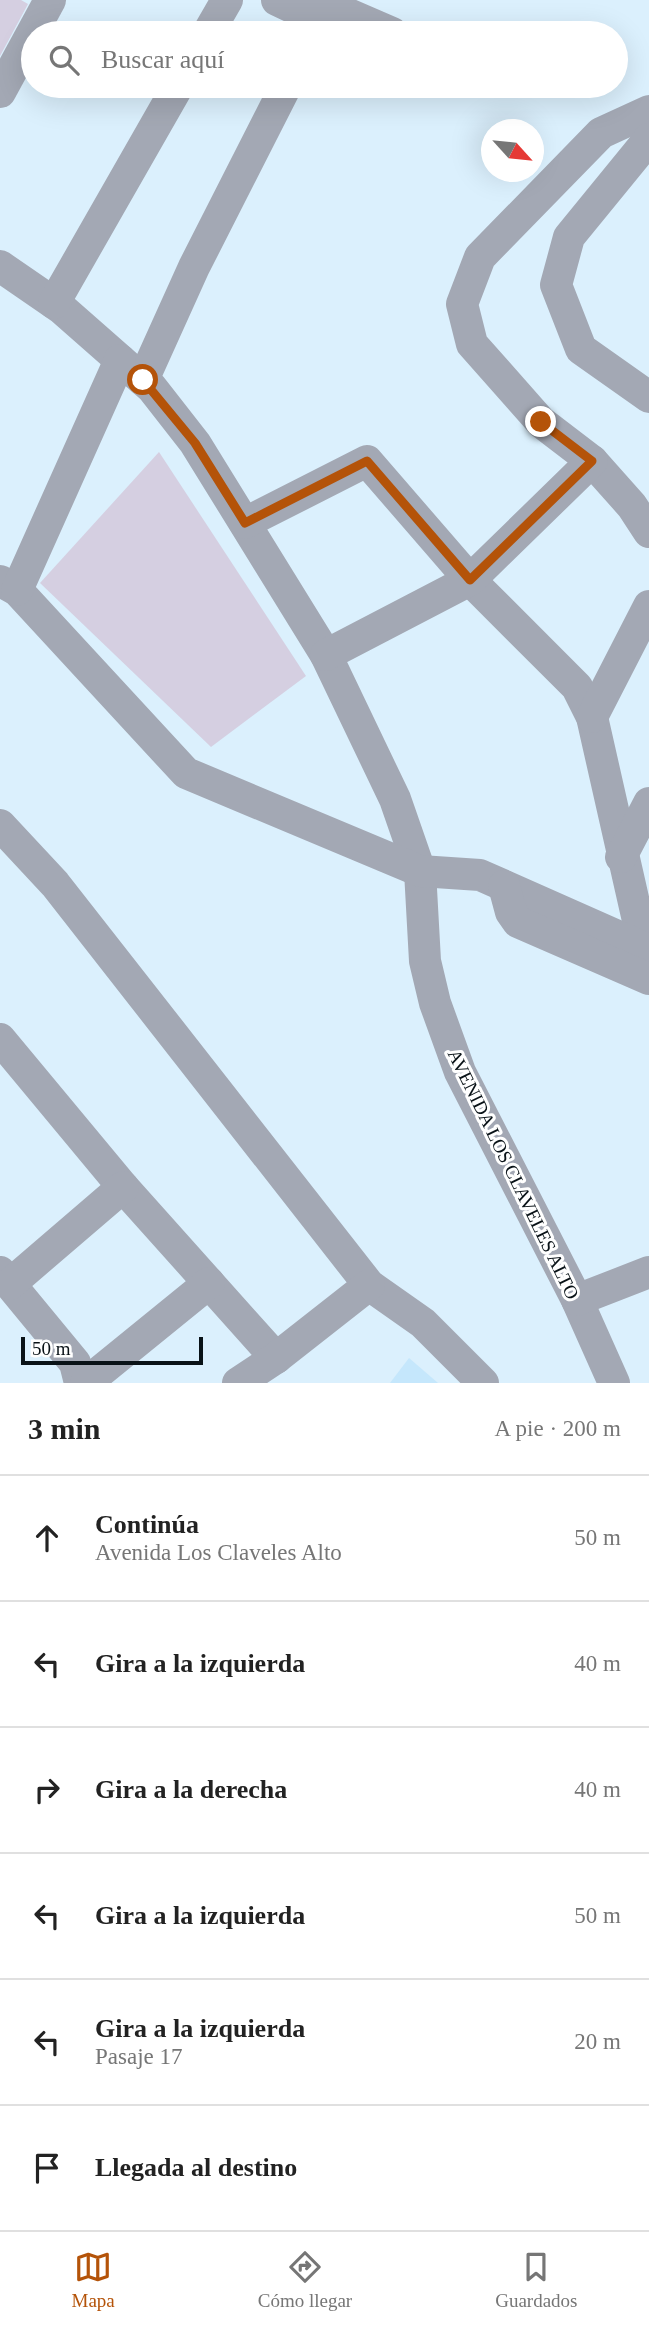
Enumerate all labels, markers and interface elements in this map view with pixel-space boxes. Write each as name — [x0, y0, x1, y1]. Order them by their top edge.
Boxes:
search box — [21, 21, 628, 98]
icon: search — [45, 41, 83, 79]
text: Buscar aquí — [101, 45, 224, 74]
north arrow — [481, 119, 544, 182]
route start — [127, 364, 158, 395]
route end — [525, 406, 556, 437]
street label: AVENIDA LOS CLAVELES ALTO — [444, 1046, 583, 1303]
scale bar — [21, 1334, 203, 1366]
text: 50 m — [32, 1338, 71, 1359]
text: 3 min — [28, 1412, 101, 1445]
text: A pie · 200 m — [495, 1416, 621, 1441]
text: Continúa — [95, 1510, 199, 1539]
icon: ahead — [28, 1519, 66, 1557]
text: 50 m — [574, 1525, 621, 1550]
text: Avenida Los Claveles Alto — [95, 1540, 342, 1565]
icon: left — [28, 1645, 66, 1683]
text: Gira a la izquierda — [95, 1649, 305, 1678]
text: 40 m — [574, 1651, 621, 1676]
icon: right — [28, 1771, 66, 1809]
text: Gira a la derecha — [95, 1775, 287, 1804]
text: 40 m — [574, 1777, 621, 1802]
icon: left — [28, 1897, 66, 1935]
text: Gira a la izquierda — [95, 1901, 305, 1930]
text: 50 m — [574, 1903, 621, 1928]
text: Gira a la izquierda — [95, 2014, 305, 2043]
icon: left — [28, 2023, 66, 2061]
text: 20 m — [574, 2029, 621, 2054]
text: Pasaje 17 — [95, 2044, 183, 2069]
icon: arrive — [28, 2149, 66, 2187]
text: Llegada al destino — [95, 2153, 297, 2182]
tab: Mapa — [71, 2248, 115, 2312]
tab: Cómo llegar — [258, 2248, 352, 2312]
tab: Guardados — [495, 2248, 577, 2312]

